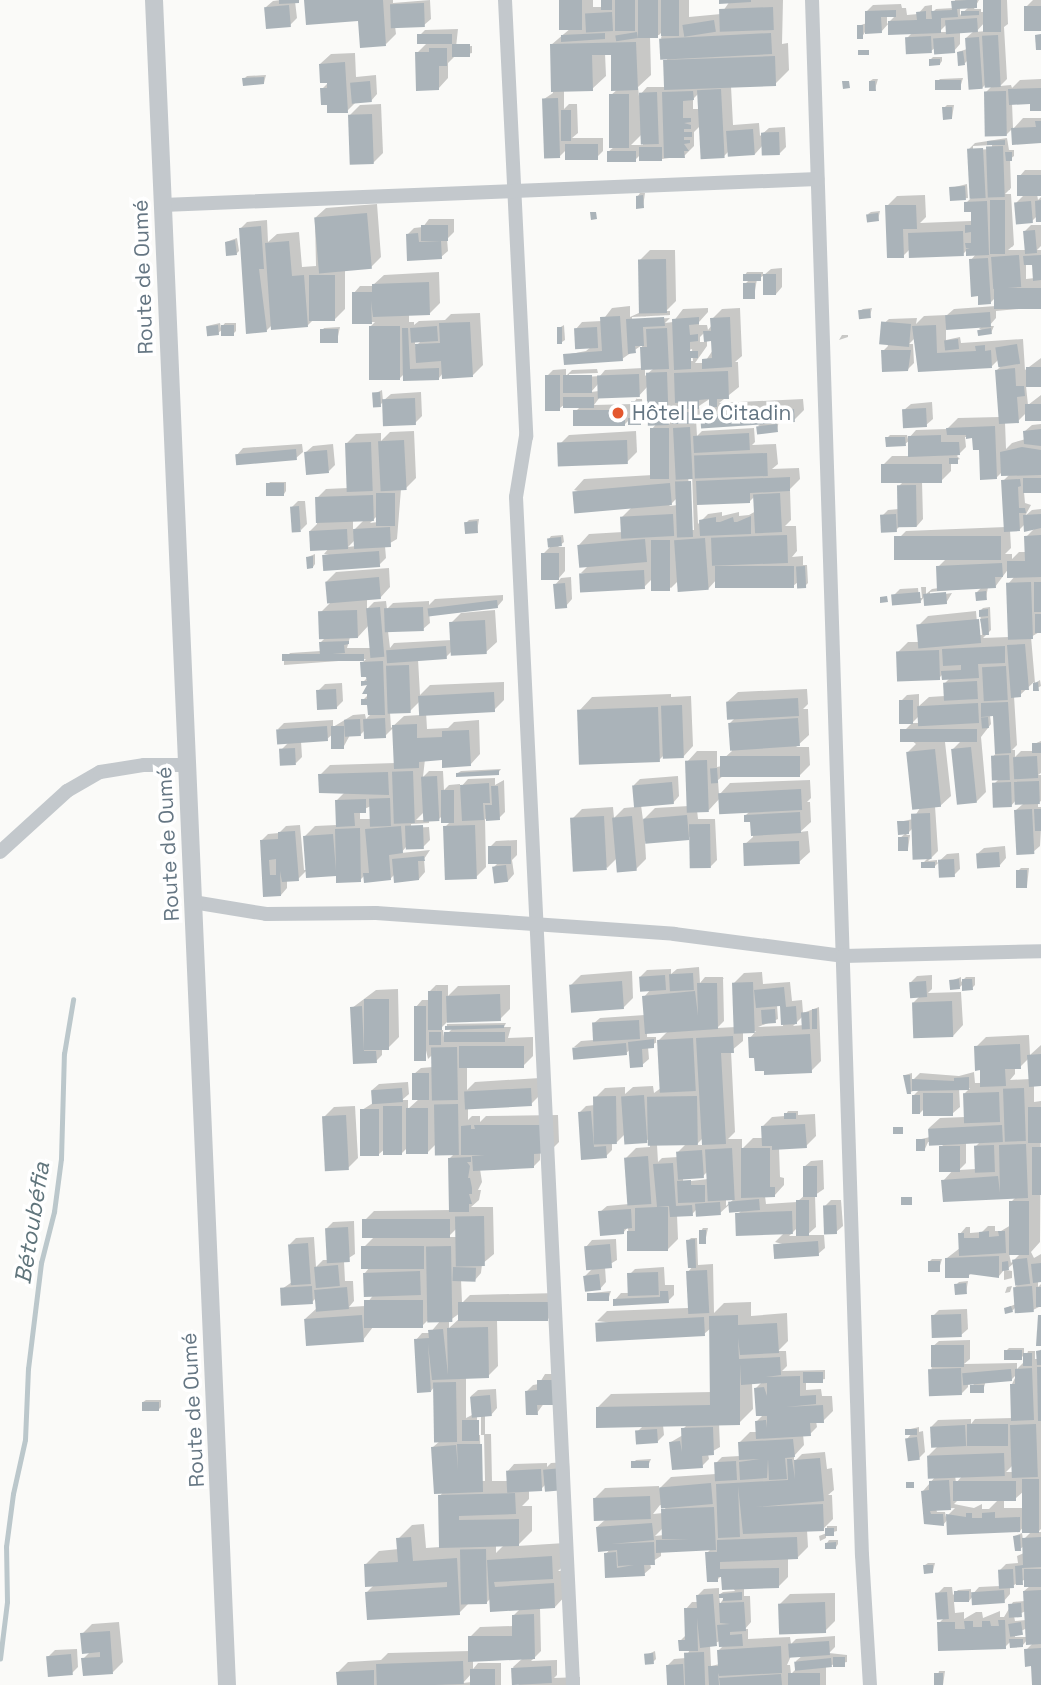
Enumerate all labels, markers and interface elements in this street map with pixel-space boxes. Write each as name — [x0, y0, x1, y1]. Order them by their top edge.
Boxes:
street label: Route de Oumé — [128, 199, 158, 355]
place label: Hôtel Le Citadin — [632, 400, 791, 426]
marker: Hôtel Le Citadin — [610, 405, 626, 421]
street label: Route de Oumé — [151, 766, 185, 922]
water label: Bétoubéfia — [9, 1160, 55, 1286]
street label: Route de Oumé — [176, 1332, 210, 1488]

